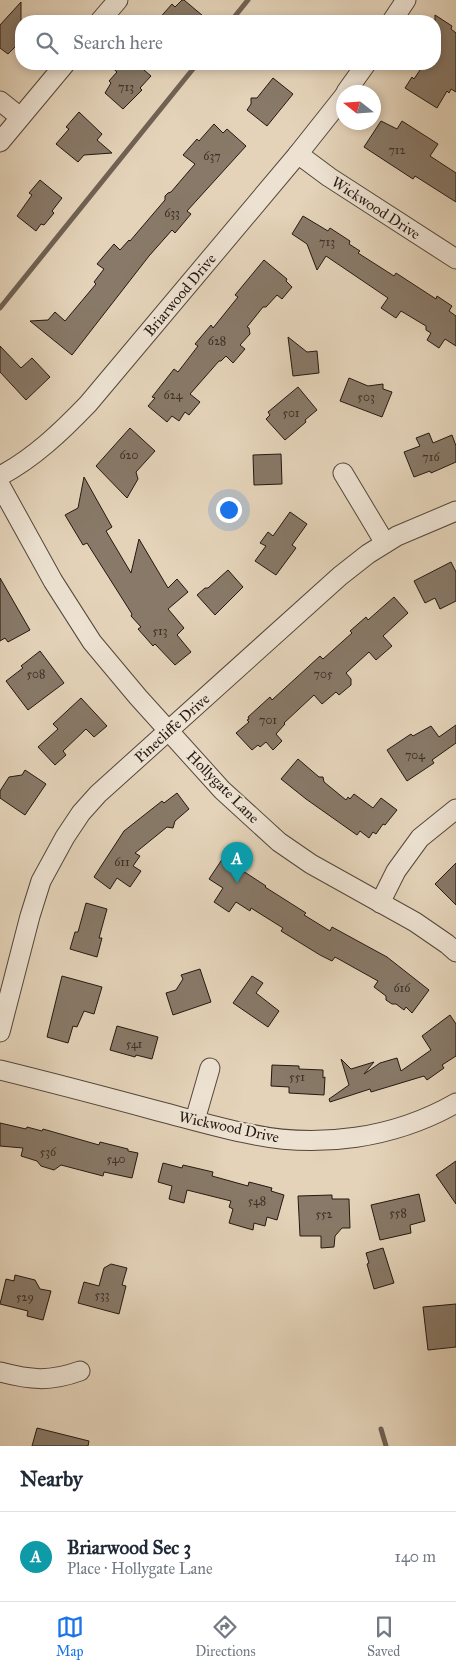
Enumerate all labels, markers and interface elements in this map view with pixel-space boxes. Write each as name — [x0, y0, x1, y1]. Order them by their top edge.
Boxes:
search box — [15, 15, 441, 70]
icon: search — [33, 29, 61, 57]
text: Search here — [73, 31, 163, 54]
house number: 713 — [118, 80, 134, 94]
north arrow — [336, 85, 381, 130]
house number: 712 — [388, 143, 406, 157]
house number: 637 — [203, 149, 221, 163]
street label: Wickwood Drive — [328, 173, 424, 243]
house number: 633 — [164, 206, 180, 220]
house number: 713 — [319, 235, 335, 249]
street label: Briarwood Drive — [140, 250, 220, 340]
house number: 628 — [208, 334, 226, 348]
house number: 624 — [164, 388, 183, 402]
house number: 503 — [357, 390, 375, 404]
house number: 501 — [282, 406, 300, 420]
house number: 620 — [119, 448, 139, 462]
house number: 716 — [422, 450, 440, 464]
your location — [216, 497, 242, 523]
house number: 513 — [152, 624, 168, 638]
house number: 508 — [27, 667, 45, 681]
house number: 705 — [314, 667, 333, 681]
street label: Pinecliffe Drive — [131, 690, 213, 766]
house number: 701 — [259, 713, 277, 727]
street label: Hollygate Lane — [183, 747, 263, 827]
house number: 704 — [405, 748, 425, 762]
pin: A — [221, 842, 253, 883]
house number: 611 — [114, 855, 130, 869]
house number: 616 — [394, 981, 411, 995]
house number: 541 — [126, 1037, 143, 1051]
house number: 551 — [289, 1070, 305, 1084]
street label: Wickwood Drive — [177, 1108, 281, 1146]
house number: 536 — [40, 1145, 57, 1159]
house number: 540 — [107, 1152, 125, 1166]
house number: 548 — [248, 1194, 266, 1208]
house number: 558 — [389, 1206, 407, 1220]
house number: 552 — [315, 1207, 333, 1221]
house number: 533 — [94, 1288, 110, 1302]
house number: 529 — [16, 1290, 34, 1304]
text: Nearby — [20, 1466, 83, 1492]
text: Briarwood Sec 3 — [67, 1536, 191, 1559]
text: A — [31, 1547, 41, 1566]
text: 140 m — [395, 1547, 436, 1566]
text: Place · Hollygate Lane — [67, 1559, 213, 1578]
tab: Map — [56, 1613, 84, 1660]
tab: Directions — [195, 1613, 256, 1660]
tab: Saved — [367, 1613, 400, 1660]

